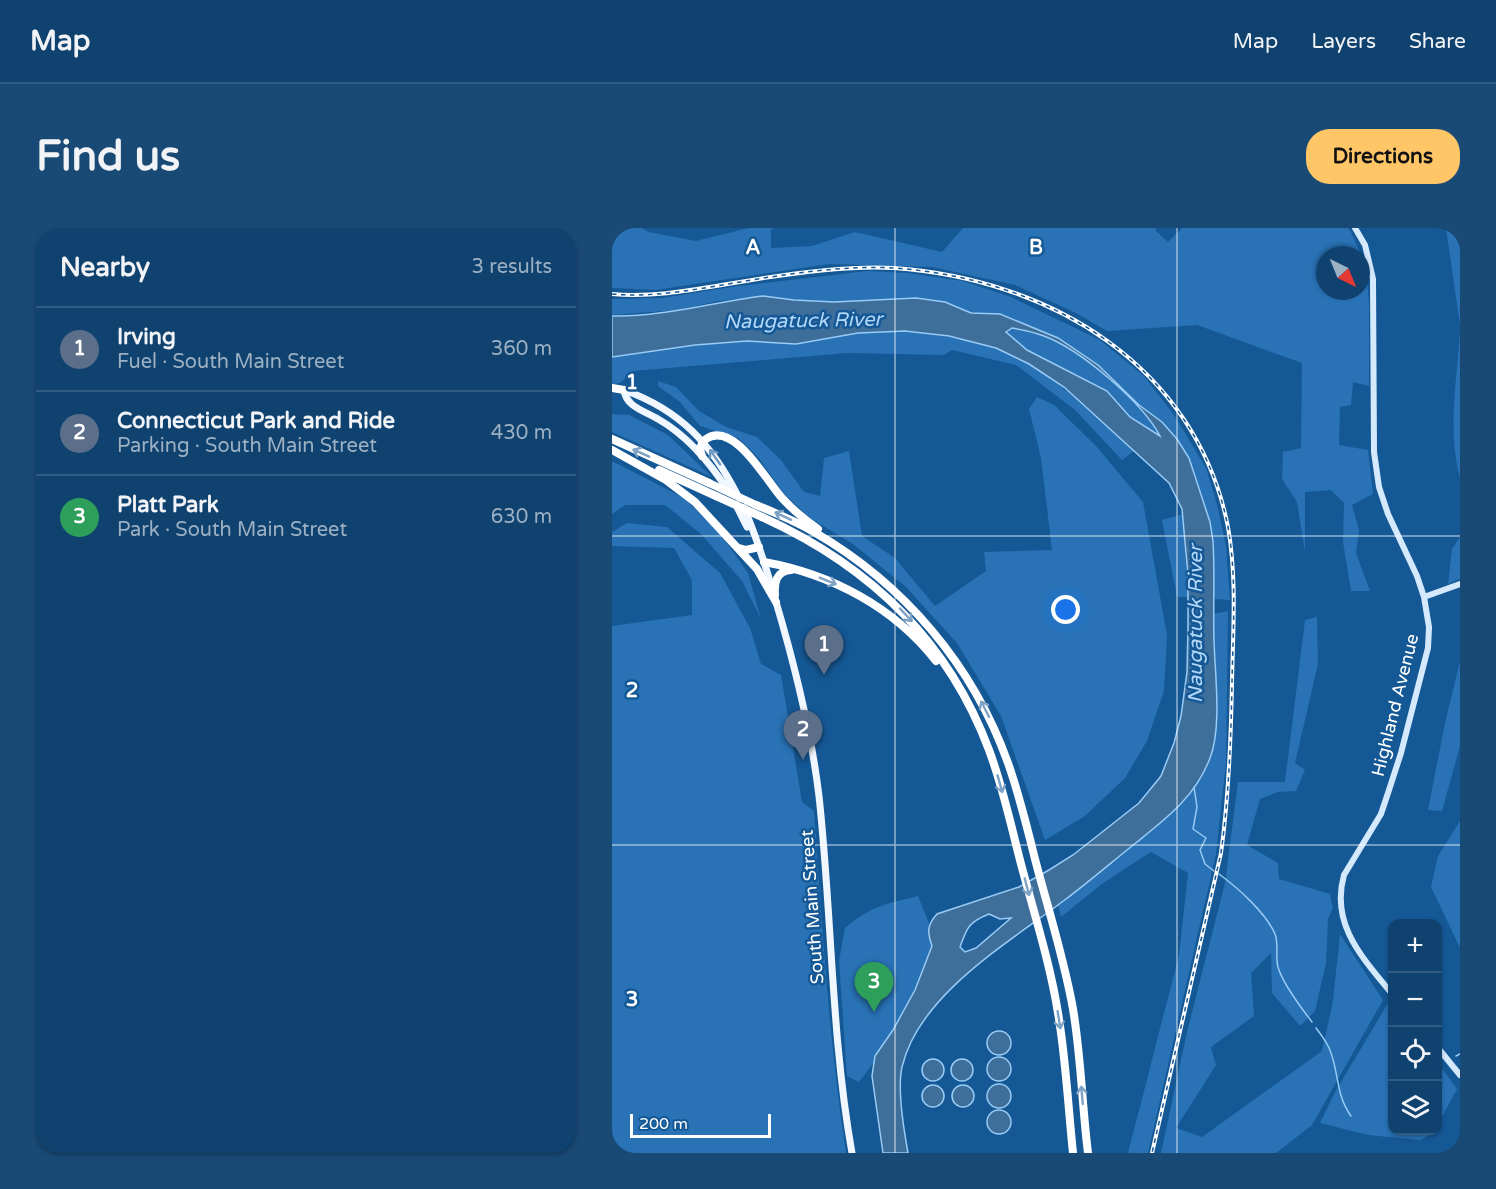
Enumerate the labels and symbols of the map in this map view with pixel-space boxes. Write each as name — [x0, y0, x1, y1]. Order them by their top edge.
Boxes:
text: A — [746, 236, 761, 260]
text: B — [1029, 236, 1043, 260]
north arrow — [1316, 246, 1370, 300]
water label: Naugatuck River — [724, 308, 885, 334]
text: 1 — [626, 371, 638, 395]
one-way arrow — [633, 446, 651, 458]
one-way arrow — [709, 450, 721, 466]
one-way arrow — [774, 510, 792, 522]
water label: Naugatuck River — [1184, 543, 1208, 703]
one-way arrow — [819, 576, 837, 587]
your location — [1051, 595, 1080, 624]
one-way arrow — [899, 608, 913, 623]
pin: 1 — [804, 626, 844, 675]
street label: Highland Avenue — [1367, 631, 1423, 779]
text: 2 — [626, 679, 638, 703]
one-way arrow — [979, 701, 990, 719]
pin: 2 — [784, 710, 822, 760]
one-way arrow — [995, 774, 1006, 793]
street label: South Main Street — [796, 829, 828, 985]
one-way arrow — [1022, 877, 1033, 896]
pin: 3 — [854, 962, 894, 1012]
text: 3 — [626, 988, 638, 1012]
one-way arrow — [1054, 1009, 1065, 1029]
one-way arrow — [1076, 1085, 1087, 1105]
scale bar — [630, 1111, 771, 1138]

